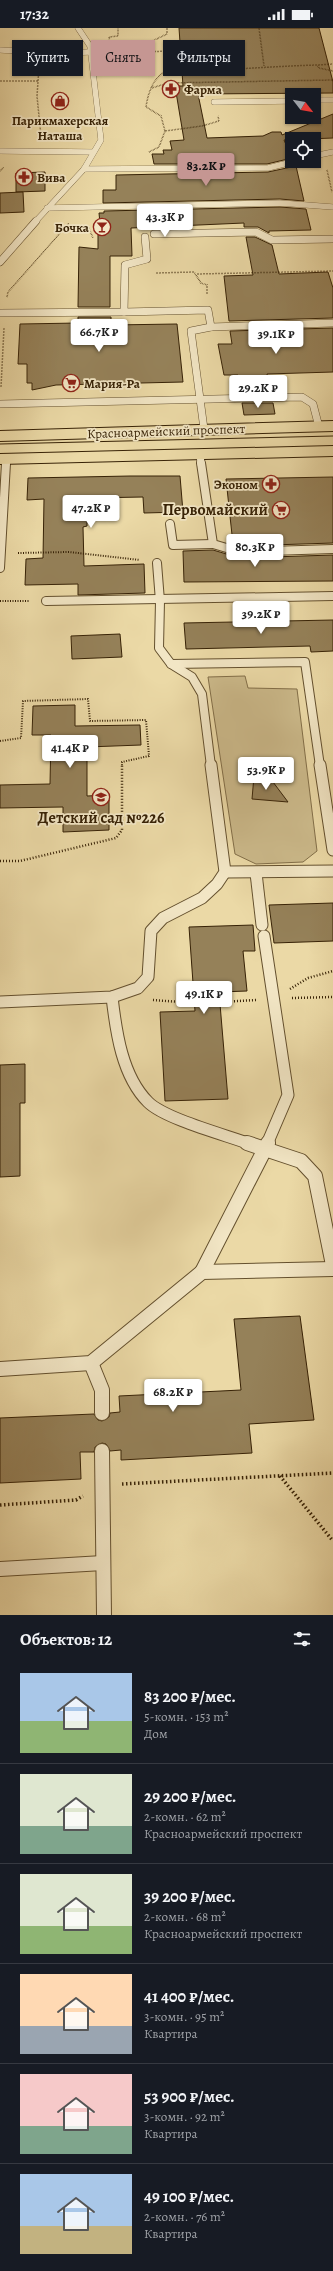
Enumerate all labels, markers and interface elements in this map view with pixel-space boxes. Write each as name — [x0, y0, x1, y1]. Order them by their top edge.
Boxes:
text: 17:32 — [20, 4, 49, 24]
chip: Купить — [12, 40, 83, 76]
chip: Снять — [91, 40, 155, 76]
chip: Фильтры — [163, 40, 245, 76]
pharmacy icon: Фарма — [161, 79, 181, 99]
place label: Фарма — [184, 81, 223, 98]
north arrow — [285, 88, 321, 124]
map controls — [285, 88, 321, 168]
shop icon: Парикмахерская Наташа — [50, 91, 70, 111]
place label: Парикмахерская Наташа — [12, 112, 109, 144]
button: locate — [285, 132, 321, 168]
pin: 83.2K ₽ — [169, 153, 243, 187]
text: 83.2K ₽ — [186, 157, 226, 174]
pharmacy icon: Вива — [14, 167, 34, 187]
place label: Вива — [37, 169, 66, 186]
pin: 43.3K ₽ — [128, 204, 202, 238]
text: 43.3K ₽ — [146, 208, 184, 225]
bar icon: Бочка — [92, 217, 112, 237]
place label: Бочка — [55, 219, 90, 236]
pin: 66.7K ₽ — [62, 319, 136, 353]
pin: 39.1K ₽ — [239, 321, 313, 355]
text: 66.7K ₽ — [80, 323, 118, 340]
text: 39.1K ₽ — [257, 325, 295, 342]
supermarket icon: Мария-Ра — [61, 373, 81, 393]
place label: Мария-Ра — [84, 375, 141, 392]
pin: 29.2K ₽ — [221, 375, 295, 409]
text: 29.2K ₽ — [238, 379, 278, 396]
street label: Красноармейский проспект — [87, 420, 246, 442]
pharmacy icon: Эконом — [261, 474, 281, 494]
place label: Эконом — [214, 476, 258, 493]
pin: 47.2K ₽ — [54, 495, 128, 529]
text: 47.2K ₽ — [72, 499, 110, 516]
place label: Первомайский — [162, 499, 268, 521]
supermarket icon: Первомайский — [271, 500, 291, 520]
pin: 80.3K ₽ — [218, 534, 292, 568]
text: 80.3K ₽ — [235, 538, 275, 555]
pin: 39.2K ₽ — [224, 601, 298, 635]
text: 39.2K ₽ — [242, 605, 280, 622]
pin: 41.4K ₽ — [33, 735, 107, 769]
text: 41.4K ₽ — [51, 739, 89, 756]
pin: 53.9K ₽ — [229, 757, 303, 791]
text: 53.9K ₽ — [247, 761, 285, 778]
school or university icon: Детский сад №226 — [91, 787, 111, 807]
place label: Детский сад №226 — [38, 807, 165, 829]
pin: 49.1K ₽ — [167, 981, 241, 1015]
text: 49.1K ₽ — [185, 985, 223, 1002]
pin: 68.2K ₽ — [136, 1379, 210, 1413]
text: 68.2K ₽ — [153, 1383, 193, 1400]
text: Объектов: 12 — [20, 1628, 112, 1651]
icon: filters — [291, 1628, 313, 1650]
text: 83 200 ₽/мес. — [144, 1685, 236, 1708]
icon: home — [52, 1689, 100, 1737]
text: 5-комн. · 153 m² — [144, 1708, 228, 1725]
text: Дом — [144, 1725, 168, 1742]
text: 29 200 ₽/мес. — [144, 1785, 237, 1808]
icon: home — [52, 1790, 100, 1838]
text: 2-комн. · 62 m² — [144, 1808, 226, 1825]
text: Красноармейский проспект — [144, 1825, 302, 1842]
text: 39 200 ₽/мес. — [144, 1885, 236, 1908]
icon: home — [52, 1890, 100, 1938]
text: 2-комн. · 68 m² — [144, 1908, 226, 1925]
text: Красноармейский проспект — [144, 1925, 302, 1942]
text: 41 400 ₽/мес. — [144, 1985, 234, 2008]
icon: home — [52, 1990, 100, 2038]
text: 3-комн. · 95 m² — [144, 2008, 224, 2025]
text: Квартира — [144, 2025, 198, 2042]
text: 53 900 ₽/мес. — [144, 2085, 235, 2108]
icon: home — [52, 2090, 100, 2138]
text: 3-комн. · 92 m² — [144, 2108, 225, 2125]
text: Квартира — [144, 2125, 198, 2142]
text: 49 100 ₽/мес. — [144, 2185, 234, 2208]
icon: home — [52, 2190, 100, 2238]
text: 2-комн. · 76 m² — [144, 2208, 225, 2225]
text: Квартира — [144, 2225, 198, 2242]

